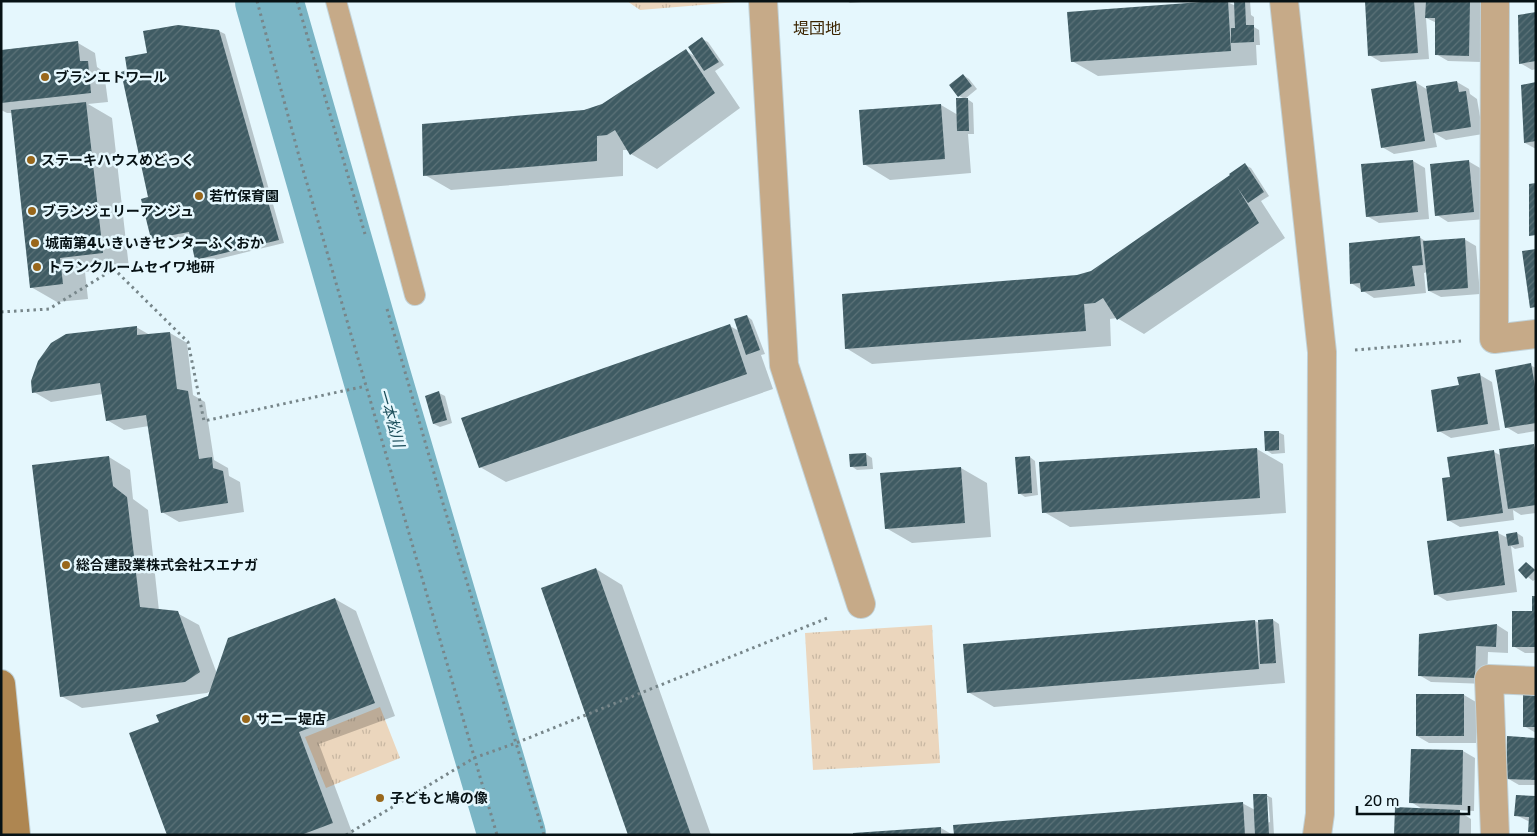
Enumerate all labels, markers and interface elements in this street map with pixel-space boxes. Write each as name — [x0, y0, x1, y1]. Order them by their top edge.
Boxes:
district label: 堤団地 — [793, 19, 841, 38]
place label: ブランエトワール — [55, 69, 167, 86]
marker: ブランエトワール — [39, 71, 51, 83]
place label: ステーキハウスめどっく — [41, 152, 195, 169]
marker: ステーキハウスめどっく — [25, 154, 37, 166]
place label: 若竹保育園 — [209, 188, 279, 205]
marker: 若竹保育園 — [193, 190, 205, 202]
place label: ブランジェリーアンジュ — [42, 203, 194, 220]
marker: ブランジェリーアンジュ — [26, 205, 38, 217]
place label: 城南第4いきいきセンターふくおか — [45, 235, 264, 252]
marker: 城南第4いきいきセンターふくおか — [29, 237, 41, 249]
place label: トランクルームセイワ地研 — [47, 259, 214, 276]
marker: トランクルームセイワ地研 — [31, 261, 43, 273]
water label: 一本松川 — [374, 387, 408, 451]
place label: 総合建設業株式会社スエナガ — [76, 557, 258, 574]
marker: 総合建設業株式会社スエナガ — [60, 559, 72, 571]
place label: サニー堤店 — [256, 711, 326, 728]
marker: サニー堤店 — [240, 713, 252, 725]
scale bar — [1357, 784, 1470, 816]
place label: 子どもと鳩の像 — [390, 790, 488, 807]
marker: 子どもと鳩の像 — [374, 792, 386, 804]
text: 20 m — [1364, 792, 1399, 810]

